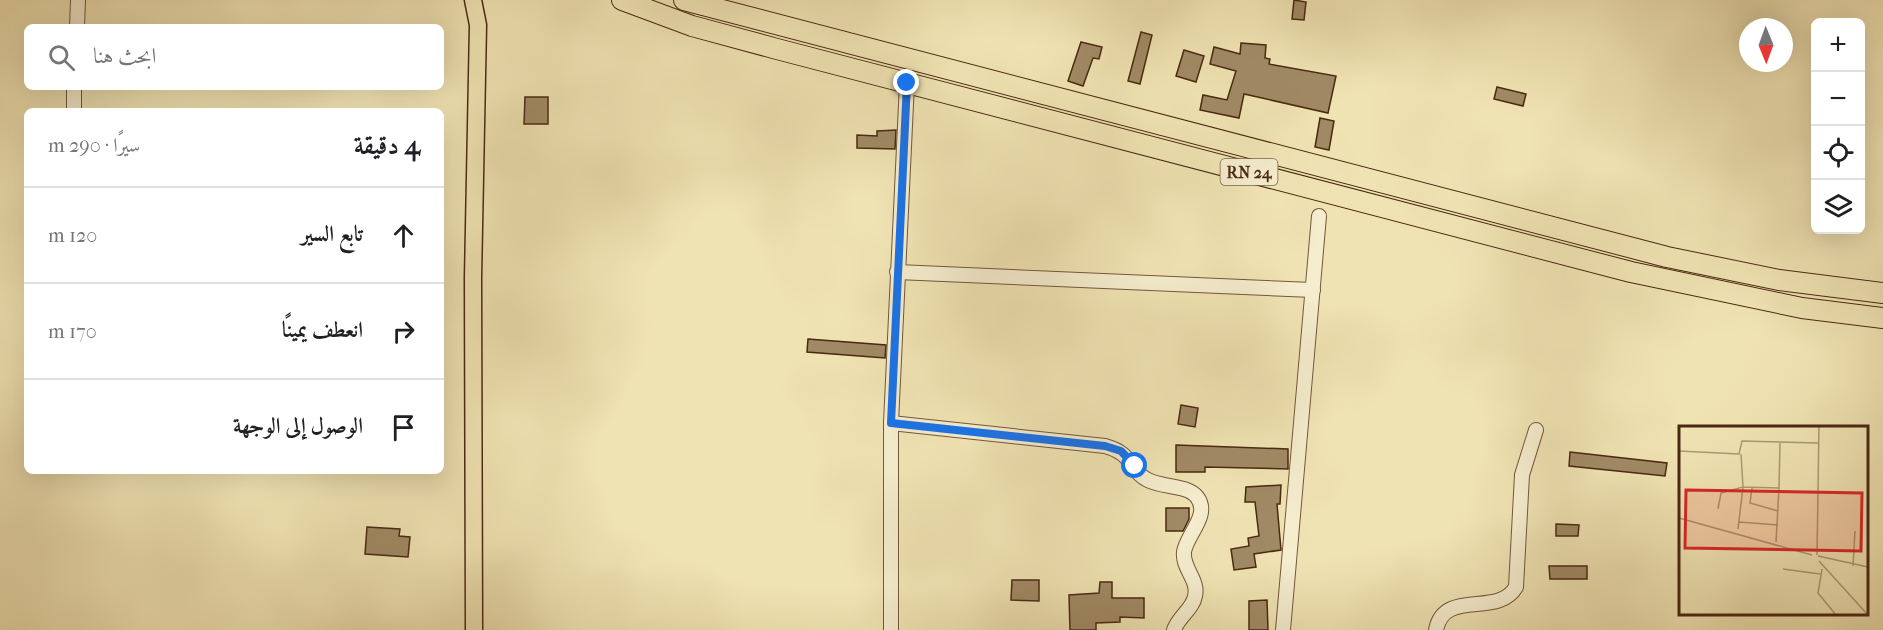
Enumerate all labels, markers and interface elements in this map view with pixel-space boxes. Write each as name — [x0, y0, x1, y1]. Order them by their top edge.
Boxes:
north arrow — [1739, 18, 1793, 72]
map controls — [1811, 18, 1865, 234]
button: + — [1811, 18, 1865, 72]
search box — [24, 24, 444, 90]
icon: search — [45, 41, 78, 74]
text: ابحث هنا — [93, 43, 156, 69]
route end — [893, 69, 919, 95]
button: − — [1811, 72, 1865, 126]
button: locate — [1811, 126, 1865, 180]
text: 4 دقيقة — [354, 130, 420, 161]
text: سيرًا · 290 m — [48, 134, 140, 157]
road number: RN 24 — [1220, 159, 1278, 185]
button: layers — [1811, 180, 1865, 234]
icon: ahead — [387, 219, 420, 252]
text: تابع السير — [301, 221, 363, 247]
text: 120 m — [48, 224, 97, 247]
icon: right — [387, 315, 420, 348]
text: انعطف يمينًا — [282, 317, 363, 343]
text: 170 m — [48, 320, 97, 343]
icon: arrive — [387, 411, 420, 444]
text: الوصول إلى الوجهة — [233, 413, 363, 439]
inset map — [1679, 426, 1868, 615]
route start — [1121, 452, 1147, 478]

